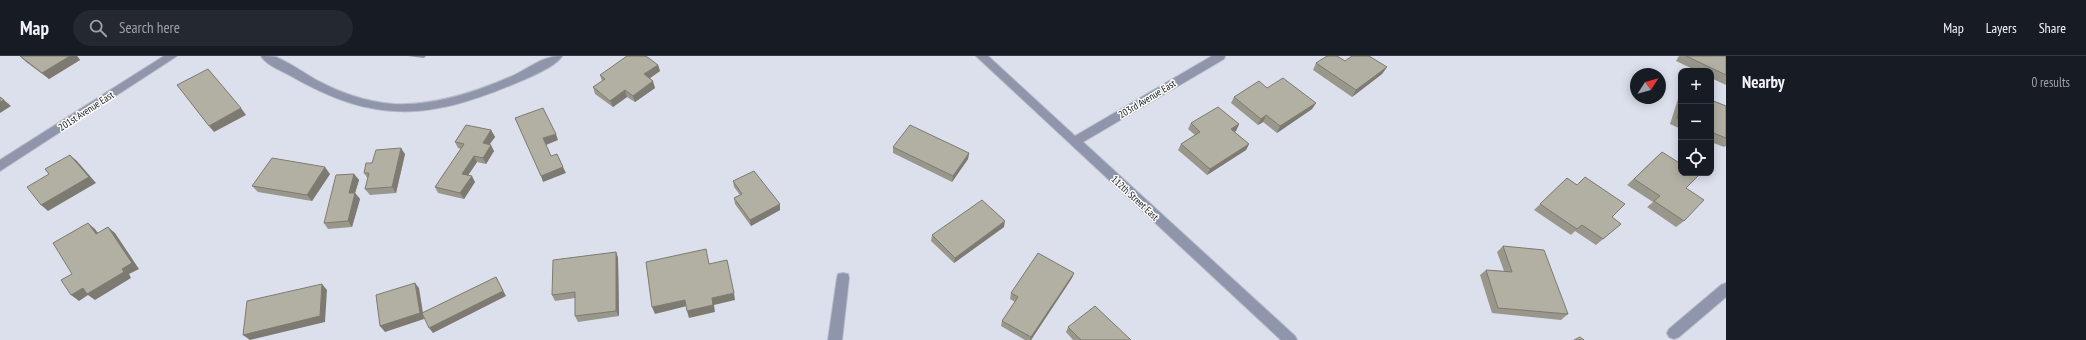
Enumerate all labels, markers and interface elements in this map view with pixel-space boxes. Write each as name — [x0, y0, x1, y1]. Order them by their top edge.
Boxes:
search box — [73, 10, 353, 46]
text: Map — [20, 16, 49, 40]
icon: search — [87, 17, 109, 39]
text: Search here — [119, 18, 180, 37]
text: Map — [1943, 19, 1964, 37]
text: Layers — [1986, 19, 2017, 37]
text: Share — [2039, 19, 2066, 37]
north arrow — [1630, 68, 1666, 104]
map controls — [1678, 68, 1714, 176]
button: + — [1678, 68, 1714, 104]
text: Nearby — [1742, 71, 1785, 93]
text: 0 results — [2031, 74, 2070, 91]
street label: 203rd Avenue East — [1116, 77, 1178, 121]
street label: 201st Avenue East — [56, 88, 116, 134]
button: − — [1678, 104, 1714, 140]
button: locate — [1678, 140, 1714, 176]
street label: 112th Street East — [1109, 173, 1162, 223]

